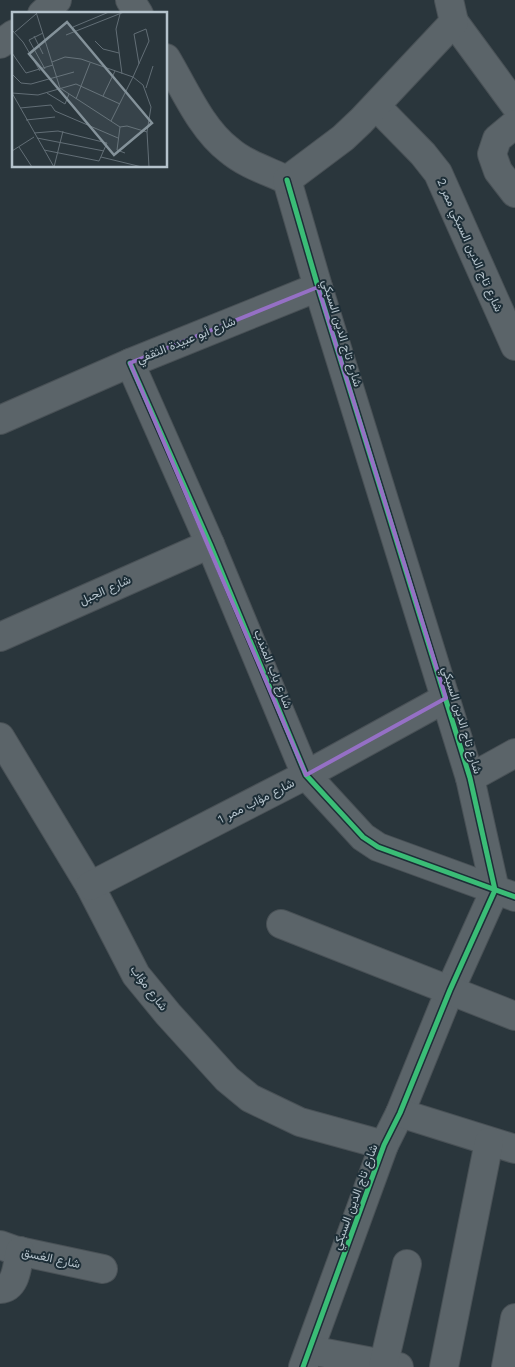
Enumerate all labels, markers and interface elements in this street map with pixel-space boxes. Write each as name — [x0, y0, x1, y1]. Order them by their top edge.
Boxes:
inset map — [12, 12, 168, 168]
street label: شارع تاج الدين السبكي ممر 2 — [431, 176, 506, 315]
street label: شارع تاج الدين السبكي — [316, 278, 365, 389]
street label: شارع أبو عبيدة الثقفي — [135, 314, 239, 369]
street label: شارع الجبل — [77, 572, 134, 609]
street label: شارع باب المندب — [249, 628, 295, 711]
street label: شارع تاج الدين السبكي — [436, 665, 485, 776]
street label: شارع مؤاب ممر 1 — [215, 776, 298, 828]
street label: شارع مؤاب — [126, 963, 171, 1015]
street label: شارع تاج الدين السبكي — [329, 1142, 383, 1253]
street label: شارع الغسق — [20, 1245, 82, 1273]

